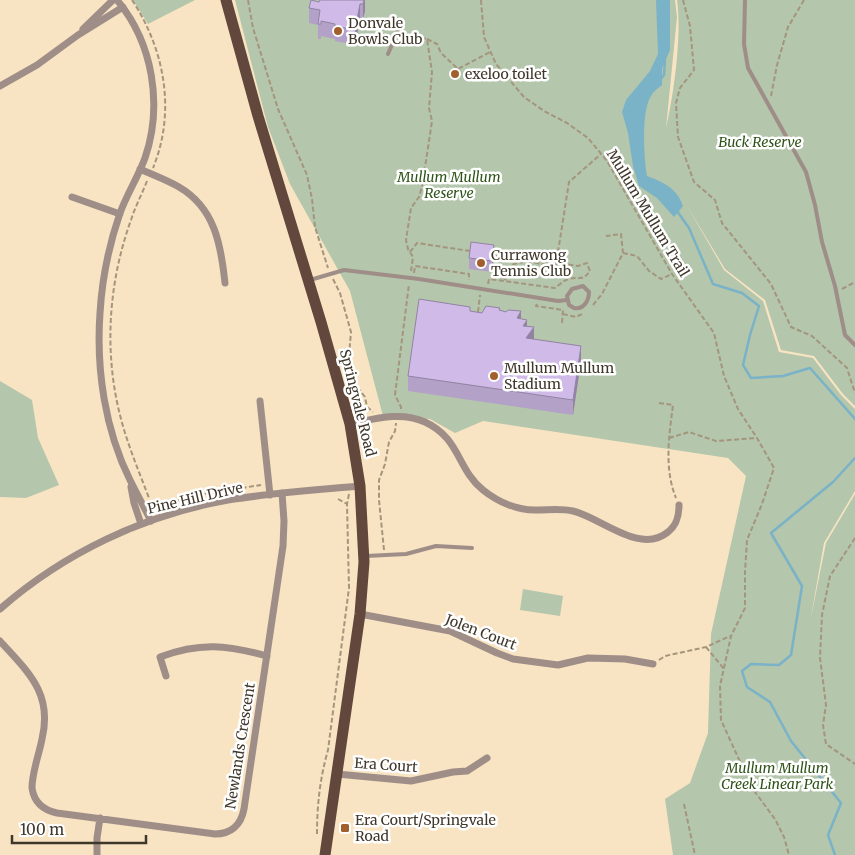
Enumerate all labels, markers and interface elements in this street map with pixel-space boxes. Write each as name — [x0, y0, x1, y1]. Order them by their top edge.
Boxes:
place label: Donvale Bowls Club — [348, 14, 422, 48]
marker: Donvale Bowls Club — [332, 25, 344, 37]
place label: exeloo toilet — [465, 65, 547, 83]
marker: exeloo toilet — [449, 68, 461, 80]
park label: Buck Reserve — [718, 133, 802, 151]
street label: Mullum Mullum Trail — [603, 146, 694, 281]
park label: Mullum Mullum Reserve — [396, 168, 501, 202]
place label: Currawong Tennis Club — [491, 246, 571, 280]
marker: Currawong Tennis Club — [475, 257, 487, 269]
street label: Springvale Road — [336, 347, 380, 459]
place label: Mullum Mullum Stadium — [504, 359, 614, 393]
marker: Mullum Mullum Stadium — [488, 370, 500, 382]
street label: Pine Hill Drive — [146, 478, 244, 518]
street label: Jolen Court — [442, 610, 520, 654]
street label: Newlands Crescent — [221, 681, 259, 810]
street label: Era Court — [354, 754, 419, 776]
park label: Mullum Mullum Creek Linear Park — [721, 759, 833, 793]
place label: Era Court/Springvale Road — [355, 811, 496, 845]
scale bar — [12, 812, 146, 844]
text: 100 m — [20, 820, 64, 839]
marker: Era Court/Springvale Road — [339, 822, 351, 834]

